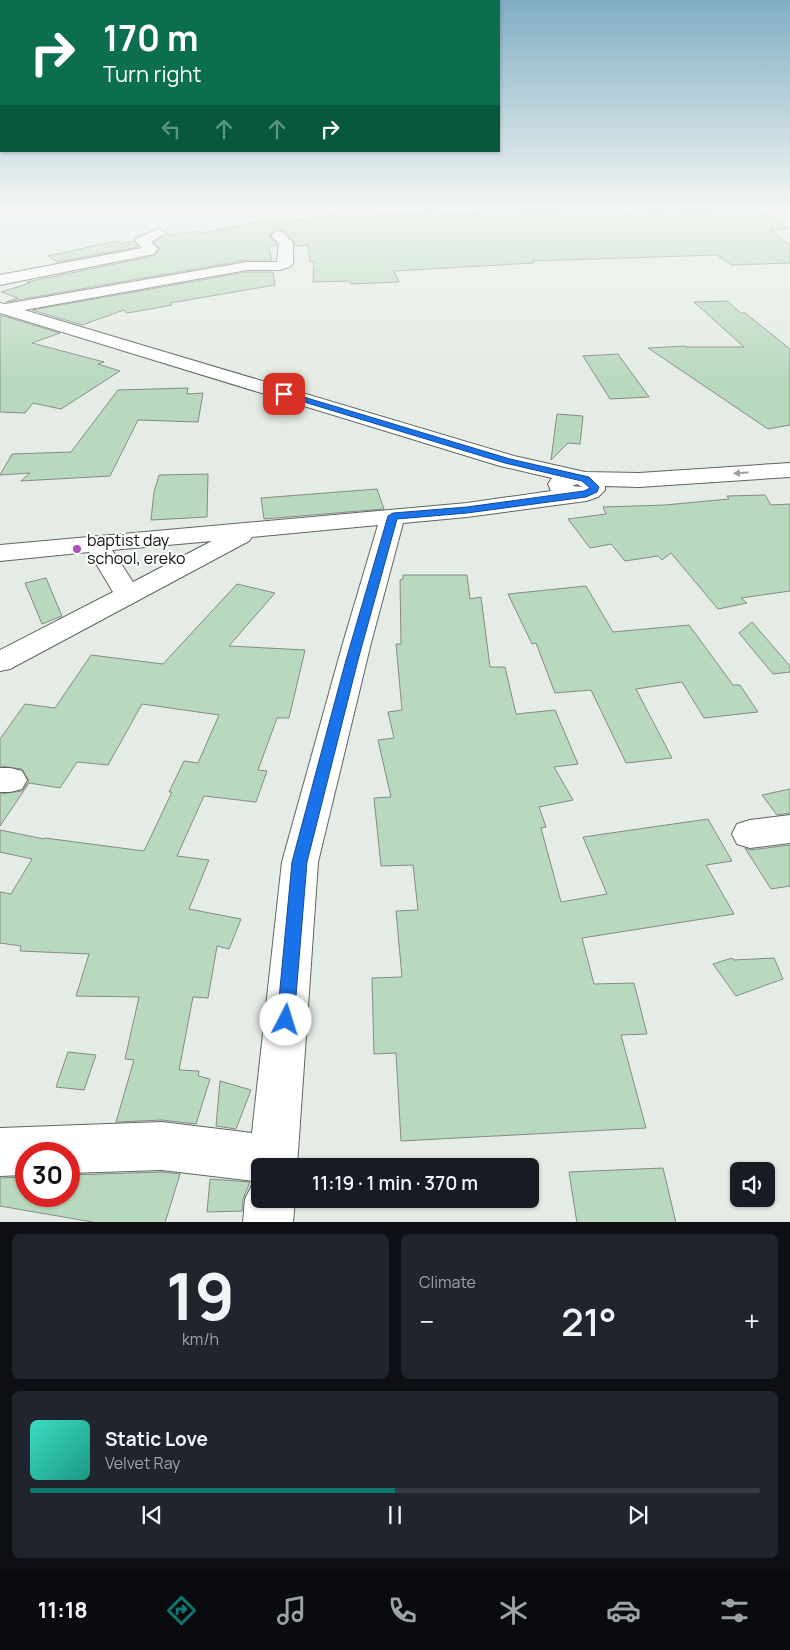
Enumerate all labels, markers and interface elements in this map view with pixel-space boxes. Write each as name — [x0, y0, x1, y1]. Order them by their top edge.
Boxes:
text: 170 m — [103, 14, 199, 62]
icon: right — [20, 20, 85, 85]
text: Turn right — [103, 59, 201, 89]
icon: left — [157, 115, 185, 143]
icon: ahead — [210, 115, 238, 143]
icon: ahead — [263, 115, 291, 143]
icon: right — [316, 115, 344, 143]
pin — [263, 373, 305, 415]
icon: arrive — [270, 380, 298, 408]
one-way arrow — [733, 470, 749, 478]
place label: baptist day school, ereko — [87, 529, 185, 569]
marker: baptist day school, ereko — [71, 543, 83, 555]
position arrow — [259, 993, 311, 1045]
speed limit sign: 30 — [15, 1142, 80, 1207]
map controls — [730, 1162, 775, 1207]
button: sound — [730, 1162, 775, 1207]
text: 11:19 · 1 min · 370 m — [312, 1170, 478, 1196]
text: 19 — [166, 1251, 235, 1340]
text: Climate — [419, 1271, 476, 1293]
text: 21° — [561, 1295, 617, 1347]
text: − — [419, 1302, 434, 1340]
text: + — [744, 1302, 760, 1340]
text: km/h — [182, 1328, 219, 1350]
text: Static Love — [105, 1426, 208, 1452]
text: Velvet Ray — [105, 1452, 181, 1474]
icon: previous — [138, 1501, 166, 1529]
icon: pause — [381, 1501, 409, 1529]
icon: next — [624, 1501, 652, 1529]
icon: directions — [164, 1593, 199, 1628]
icon: music — [274, 1593, 309, 1628]
icon: phone — [385, 1593, 420, 1628]
icon: climate — [496, 1593, 531, 1628]
icon: car — [606, 1593, 641, 1628]
icon: filters — [717, 1593, 752, 1628]
text: 11:18 — [38, 1595, 88, 1625]

